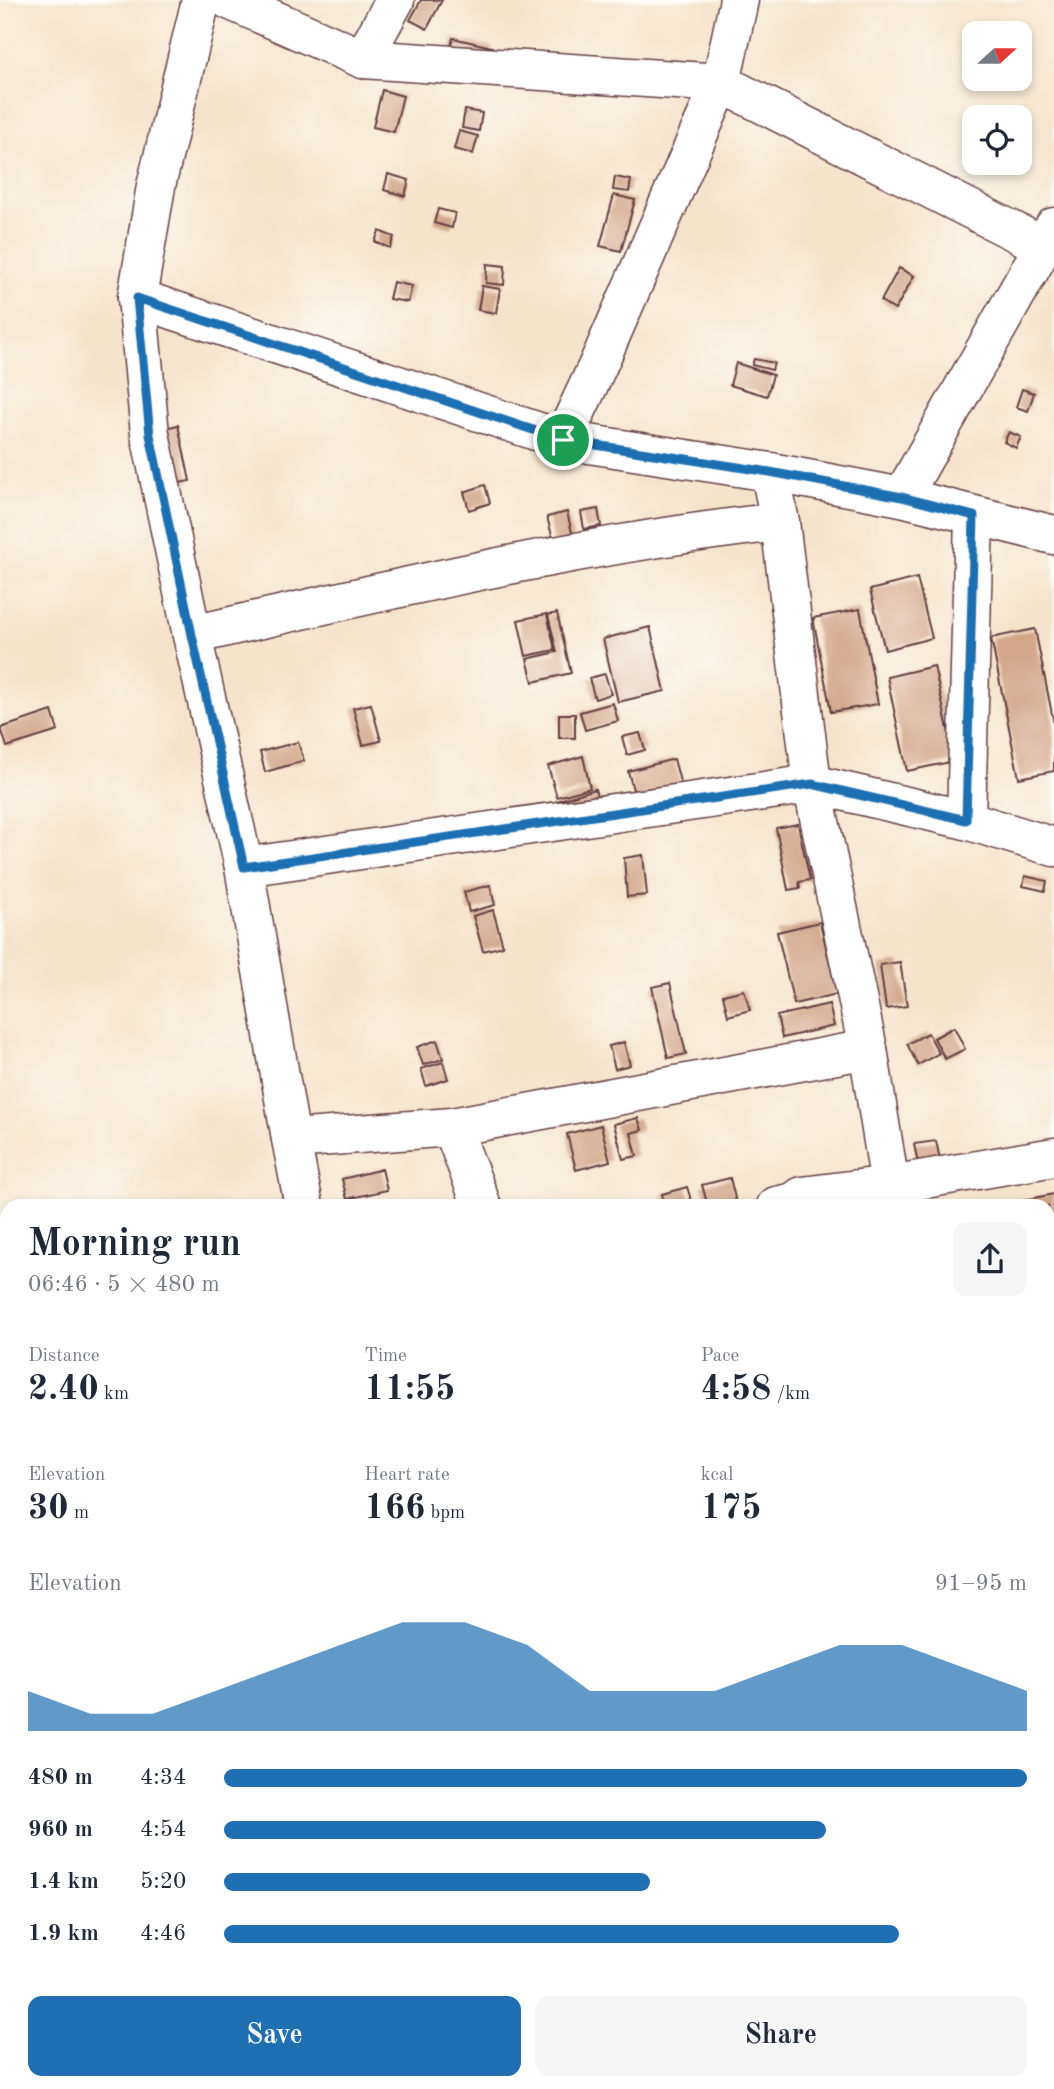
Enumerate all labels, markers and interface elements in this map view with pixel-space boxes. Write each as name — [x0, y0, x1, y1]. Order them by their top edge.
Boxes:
north arrow — [962, 21, 1032, 91]
map controls — [962, 21, 1032, 175]
button: locate — [962, 105, 1032, 175]
pin — [533, 410, 593, 470]
icon: arrive — [544, 421, 582, 459]
button: share — [953, 1222, 1027, 1296]
text: Morning run — [28, 1226, 241, 1264]
text: 06:46 · 5 × 480 m — [28, 1273, 220, 1296]
text: Distance — [28, 1347, 100, 1366]
text: Time — [364, 1347, 407, 1366]
text: Pace — [701, 1347, 739, 1366]
text: 2.40 — [28, 1372, 99, 1407]
text: 11:55 — [364, 1372, 455, 1407]
text: 4:58 — [701, 1372, 771, 1407]
text: km — [99, 1385, 129, 1404]
text: /km — [771, 1385, 810, 1404]
text: Elevation — [28, 1466, 105, 1485]
text: Heart rate — [364, 1466, 450, 1485]
text: kcal — [701, 1466, 733, 1485]
text: 30 — [28, 1491, 69, 1526]
text: 166 — [364, 1491, 425, 1526]
text: 175 — [701, 1491, 762, 1526]
text: m — [69, 1504, 89, 1523]
text: bpm — [425, 1504, 465, 1523]
text: Elevation — [28, 1572, 122, 1595]
text: 91–95 m — [935, 1572, 1027, 1595]
text: 480 m — [28, 1766, 93, 1789]
text: 4:34 — [140, 1766, 186, 1789]
text: 960 m — [28, 1818, 93, 1841]
text: 4:54 — [140, 1818, 186, 1841]
text: 1.4 km — [28, 1870, 99, 1893]
text: 5:20 — [140, 1870, 186, 1893]
text: 1.9 km — [28, 1922, 99, 1945]
text: 4:46 — [140, 1922, 186, 1945]
button: Save — [28, 1996, 521, 2076]
button: Share — [535, 1996, 1027, 2076]

